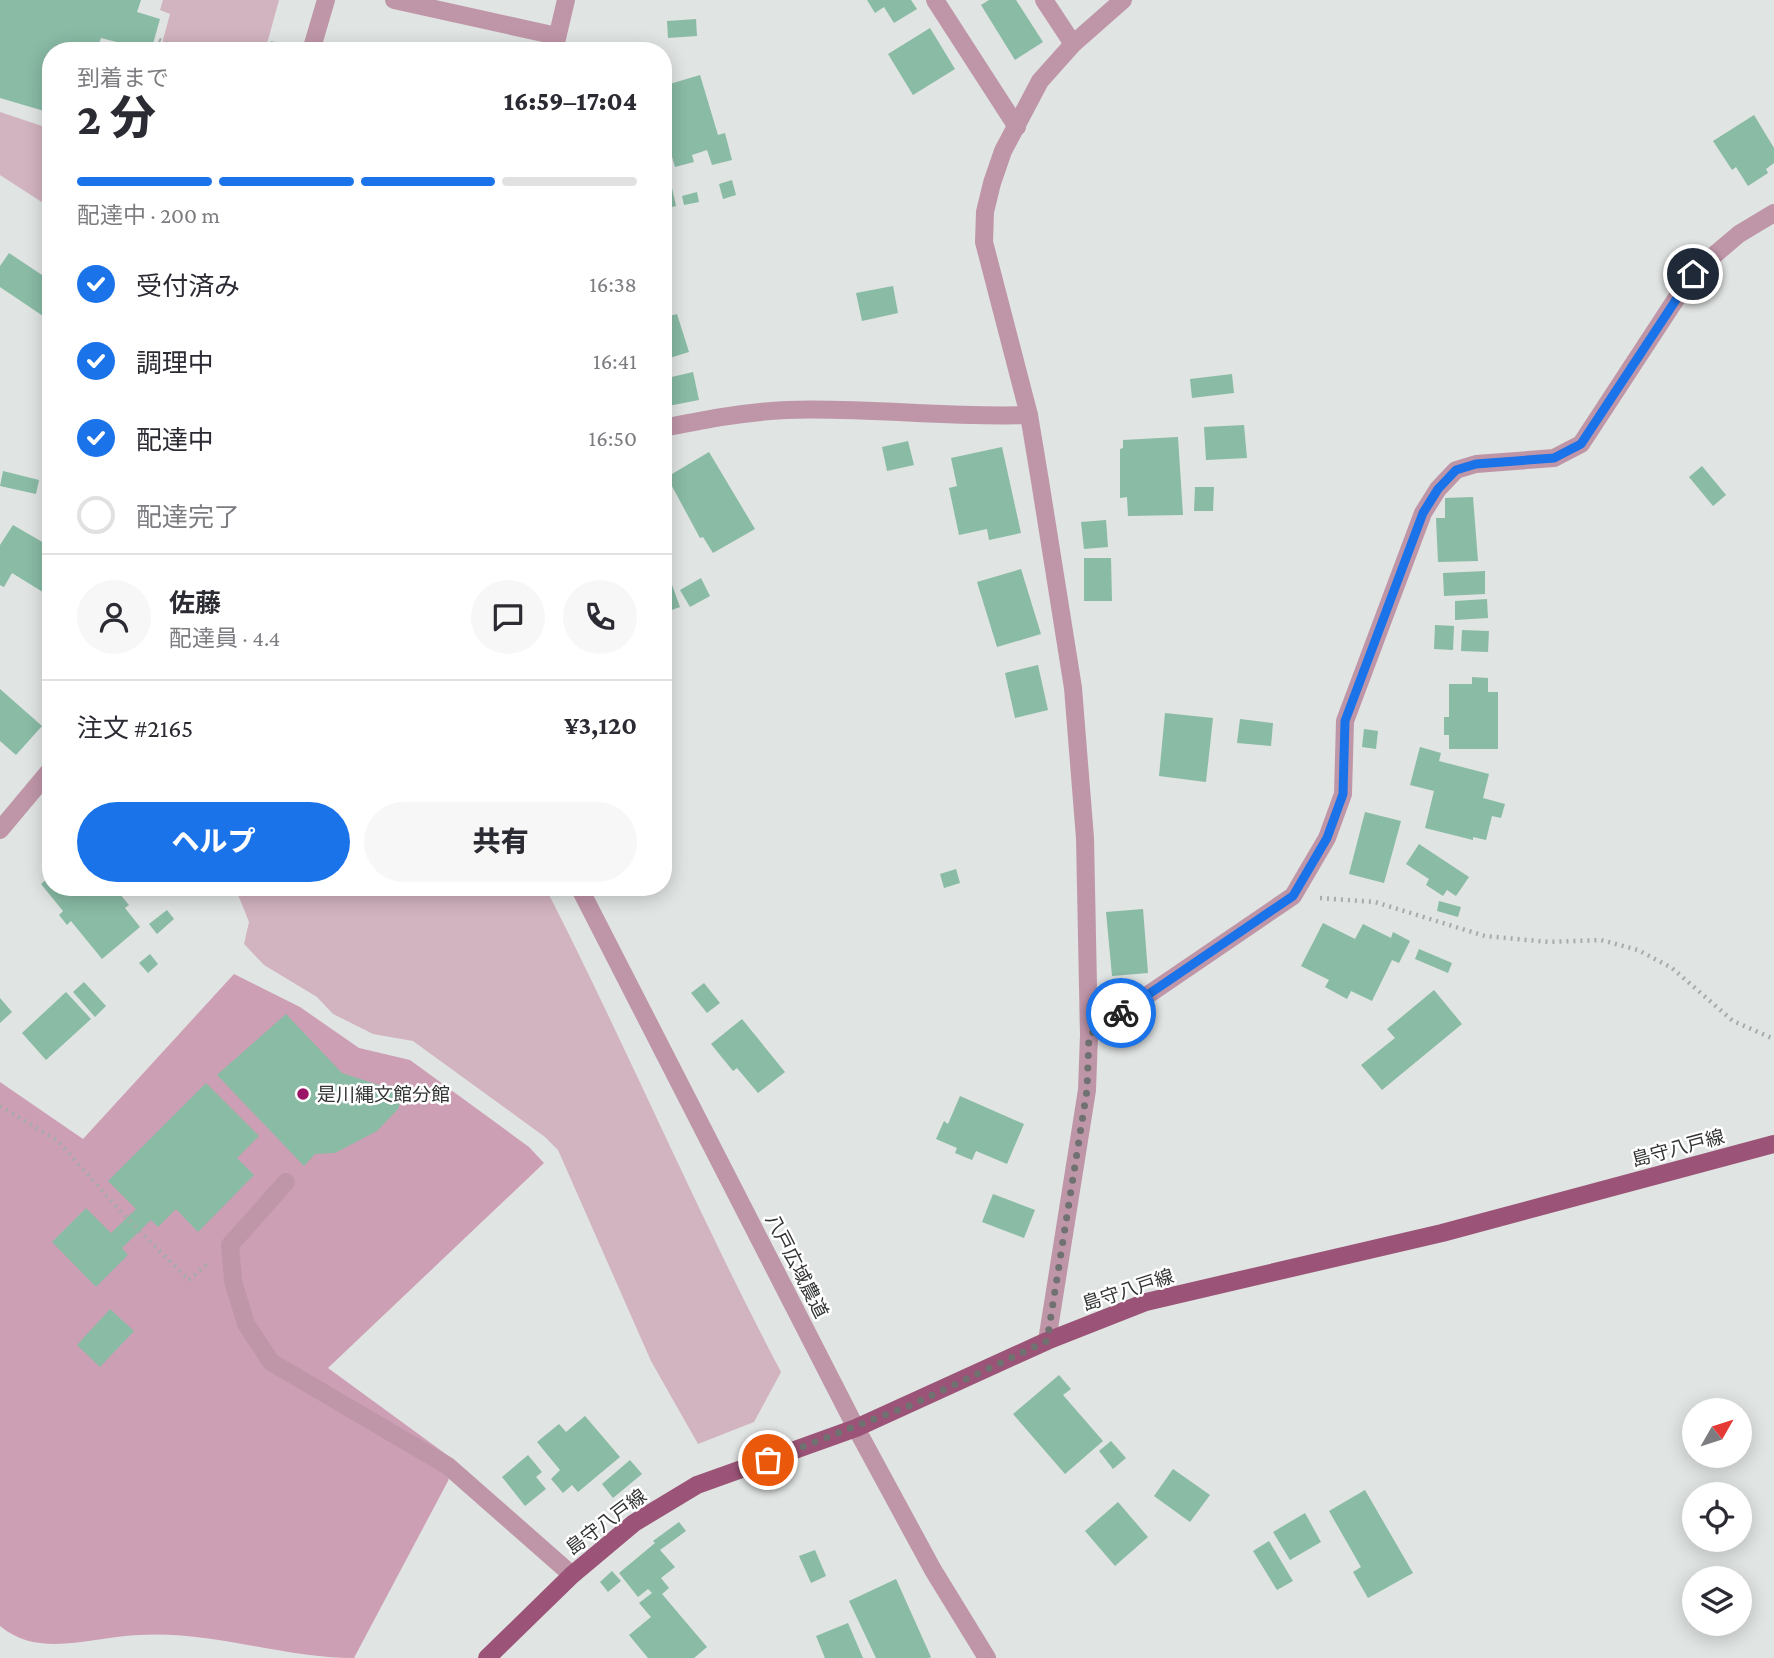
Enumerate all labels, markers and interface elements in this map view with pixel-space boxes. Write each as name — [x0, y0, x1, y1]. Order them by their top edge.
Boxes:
text: 到着まで — [77, 65, 169, 91]
text: 16:59–17:04 — [504, 87, 637, 116]
text: 2 分 — [77, 93, 156, 144]
text: 配達中 · 200 m — [77, 202, 220, 228]
pin — [1663, 244, 1723, 304]
icon: home — [1674, 255, 1712, 293]
icon: check — [77, 265, 115, 303]
text: 16:38 — [589, 271, 637, 297]
text: 受付済み — [136, 272, 240, 301]
icon: check — [77, 342, 115, 380]
text: 16:41 — [593, 348, 637, 374]
text: 調理中 — [136, 349, 214, 378]
icon: check — [77, 419, 115, 457]
text: 16:50 — [589, 425, 637, 451]
text: 配達中 — [136, 426, 214, 455]
text: 配達完了 — [136, 503, 240, 532]
button: person — [77, 580, 151, 654]
button: chat — [471, 580, 545, 654]
button: phone — [563, 580, 637, 654]
text: 佐藤 — [169, 589, 221, 618]
text: 配達員 · 4.4 — [169, 625, 280, 651]
text: ¥3,120 — [564, 711, 637, 740]
text: 注文 #2165 — [77, 714, 193, 743]
button: ヘルプ — [77, 802, 350, 882]
button: 共有 — [364, 802, 637, 882]
courier — [1086, 978, 1156, 1048]
icon: bike — [1102, 994, 1140, 1032]
place label: 是川縄文館分館 — [317, 1084, 450, 1105]
marker: 是川縄文館分館 — [295, 1086, 311, 1102]
street label: 島守八戸線 — [1629, 1126, 1727, 1170]
street label: 八戸広域農道 — [762, 1210, 832, 1322]
street label: 島守八戸線 — [1080, 1265, 1176, 1315]
north arrow — [1682, 1398, 1752, 1468]
map controls — [1682, 1398, 1752, 1636]
pin — [738, 1430, 798, 1490]
icon: bag — [749, 1441, 787, 1479]
button: locate — [1682, 1482, 1752, 1552]
street label: 島守八戸線 — [562, 1485, 650, 1559]
button: layers — [1682, 1566, 1752, 1636]

